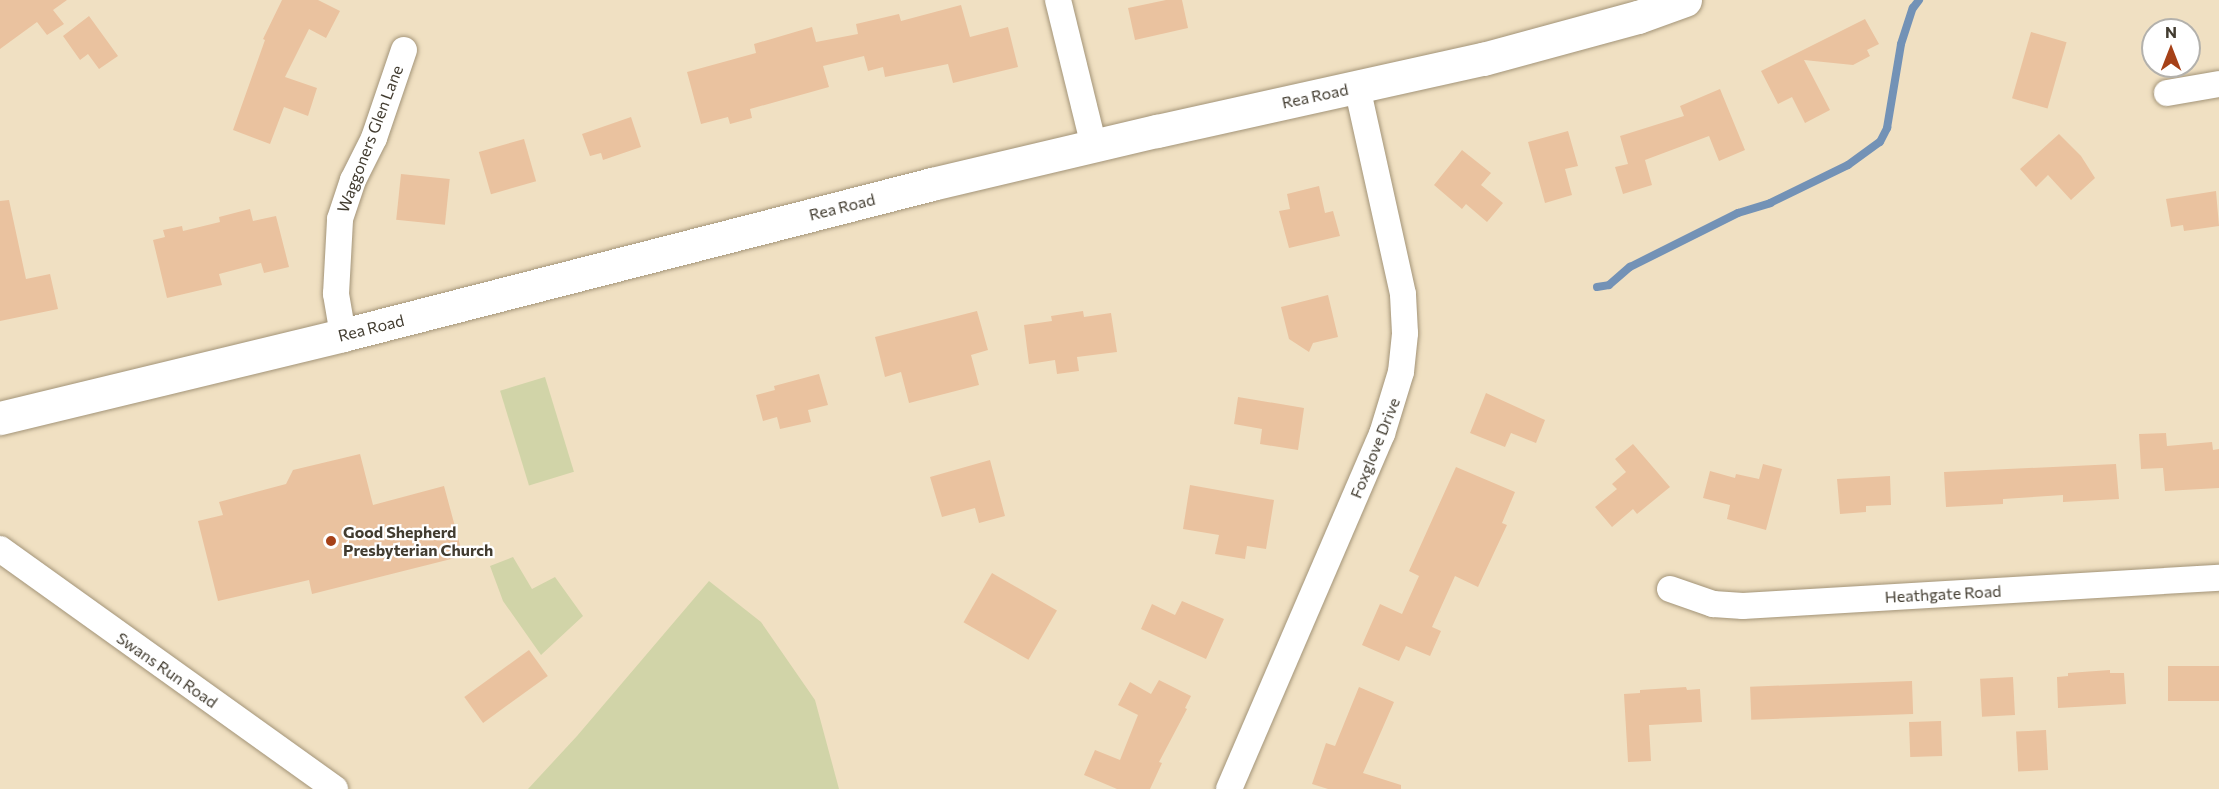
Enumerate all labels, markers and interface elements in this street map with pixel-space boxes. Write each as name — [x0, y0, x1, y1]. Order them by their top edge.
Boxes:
north arrow — [2141, 18, 2201, 78]
text: N — [2165, 22, 2177, 41]
street label: Waggoners Glen Lane — [333, 63, 407, 215]
street label: Rea Road — [1280, 80, 1350, 112]
street label: Rea Road — [807, 190, 877, 224]
street label: Rea Road — [336, 311, 406, 345]
street label: Foxglove Drive — [1346, 395, 1404, 501]
place label: Good Shepherd Presbyterian Church — [343, 522, 493, 560]
marker: Good Shepherd Presbyterian Church — [324, 534, 338, 548]
street label: Heathgate Road — [1884, 581, 2002, 607]
street label: Swans Run Road — [113, 628, 221, 712]

